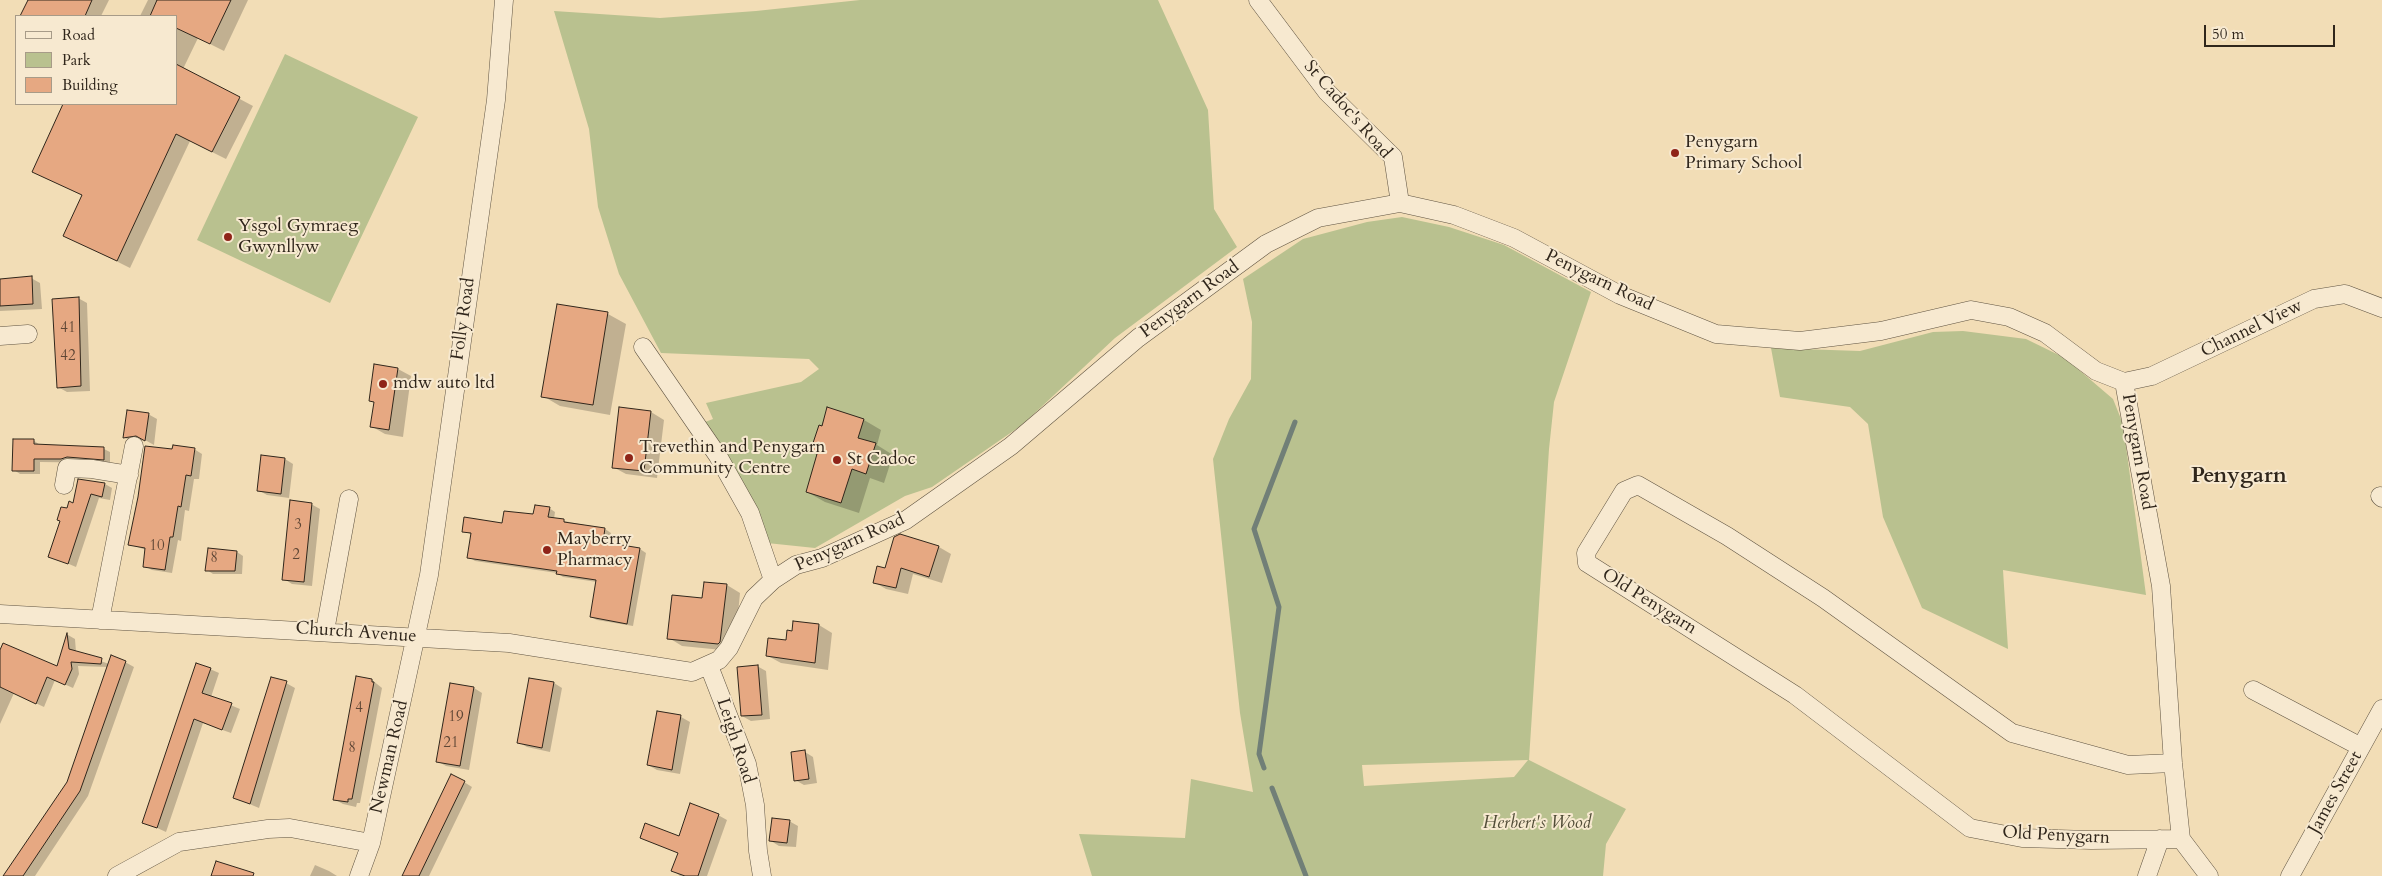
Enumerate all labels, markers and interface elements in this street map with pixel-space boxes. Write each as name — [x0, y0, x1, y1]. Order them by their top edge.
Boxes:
legend — [15, 15, 178, 105]
scale bar — [2207, 15, 2338, 47]
text: 50 m — [2212, 24, 2244, 44]
text: Road — [62, 25, 95, 45]
text: Park — [62, 50, 91, 70]
street label: St Cadoc's Road — [1298, 56, 1396, 164]
text: Building — [62, 75, 118, 95]
place label: Penygarn Primary School — [1685, 132, 1802, 174]
marker: Penygarn Primary School — [1669, 147, 1681, 159]
place label: Ysgol Gymraeg Gwynllyw — [238, 216, 358, 258]
marker: Ysgol Gymraeg Gwynllyw — [222, 231, 234, 243]
street label: Penygarn Road — [1541, 246, 1657, 316]
street label: Penygarn Road — [1136, 257, 1244, 343]
street label: Folly Road — [448, 276, 480, 362]
street label: Channel View — [2198, 295, 2306, 363]
house number: 41 — [60, 320, 76, 338]
house number: 42 — [60, 348, 76, 366]
place label: mdw auto ltd — [393, 373, 495, 395]
marker: mdw auto ltd — [377, 378, 389, 390]
street label: Penygarn Road — [2116, 392, 2158, 512]
place label: Trevethin and Penygarn Community Centre — [639, 437, 826, 479]
place label: St Cadoc — [847, 449, 916, 471]
marker: Trevethin and Penygarn Community Centre — [623, 452, 635, 464]
marker: St Cadoc — [831, 454, 843, 466]
district label: Penygarn — [2191, 464, 2287, 490]
street label: Penygarn Road — [792, 509, 908, 577]
house number: 3 — [294, 517, 302, 535]
place label: Mayberry Pharmacy — [557, 529, 633, 572]
house number: 10 — [149, 538, 165, 556]
marker: Mayberry Pharmacy — [541, 544, 553, 556]
house number: 2 — [292, 547, 300, 565]
house number: 8 — [210, 550, 218, 568]
street label: Old Penygarn — [1598, 564, 1700, 640]
street label: Church Avenue — [295, 618, 417, 648]
street label: Leigh Road — [711, 696, 759, 786]
street label: Newman Road — [366, 698, 414, 816]
house number: 4 — [355, 700, 363, 718]
house number: 19 — [448, 709, 464, 727]
house number: 21 — [443, 735, 459, 753]
house number: 8 — [348, 740, 356, 758]
street label: James Street — [2304, 748, 2368, 838]
park label: Herbert's Wood — [1483, 813, 1591, 835]
street label: Old Penygarn — [2002, 822, 2110, 850]

